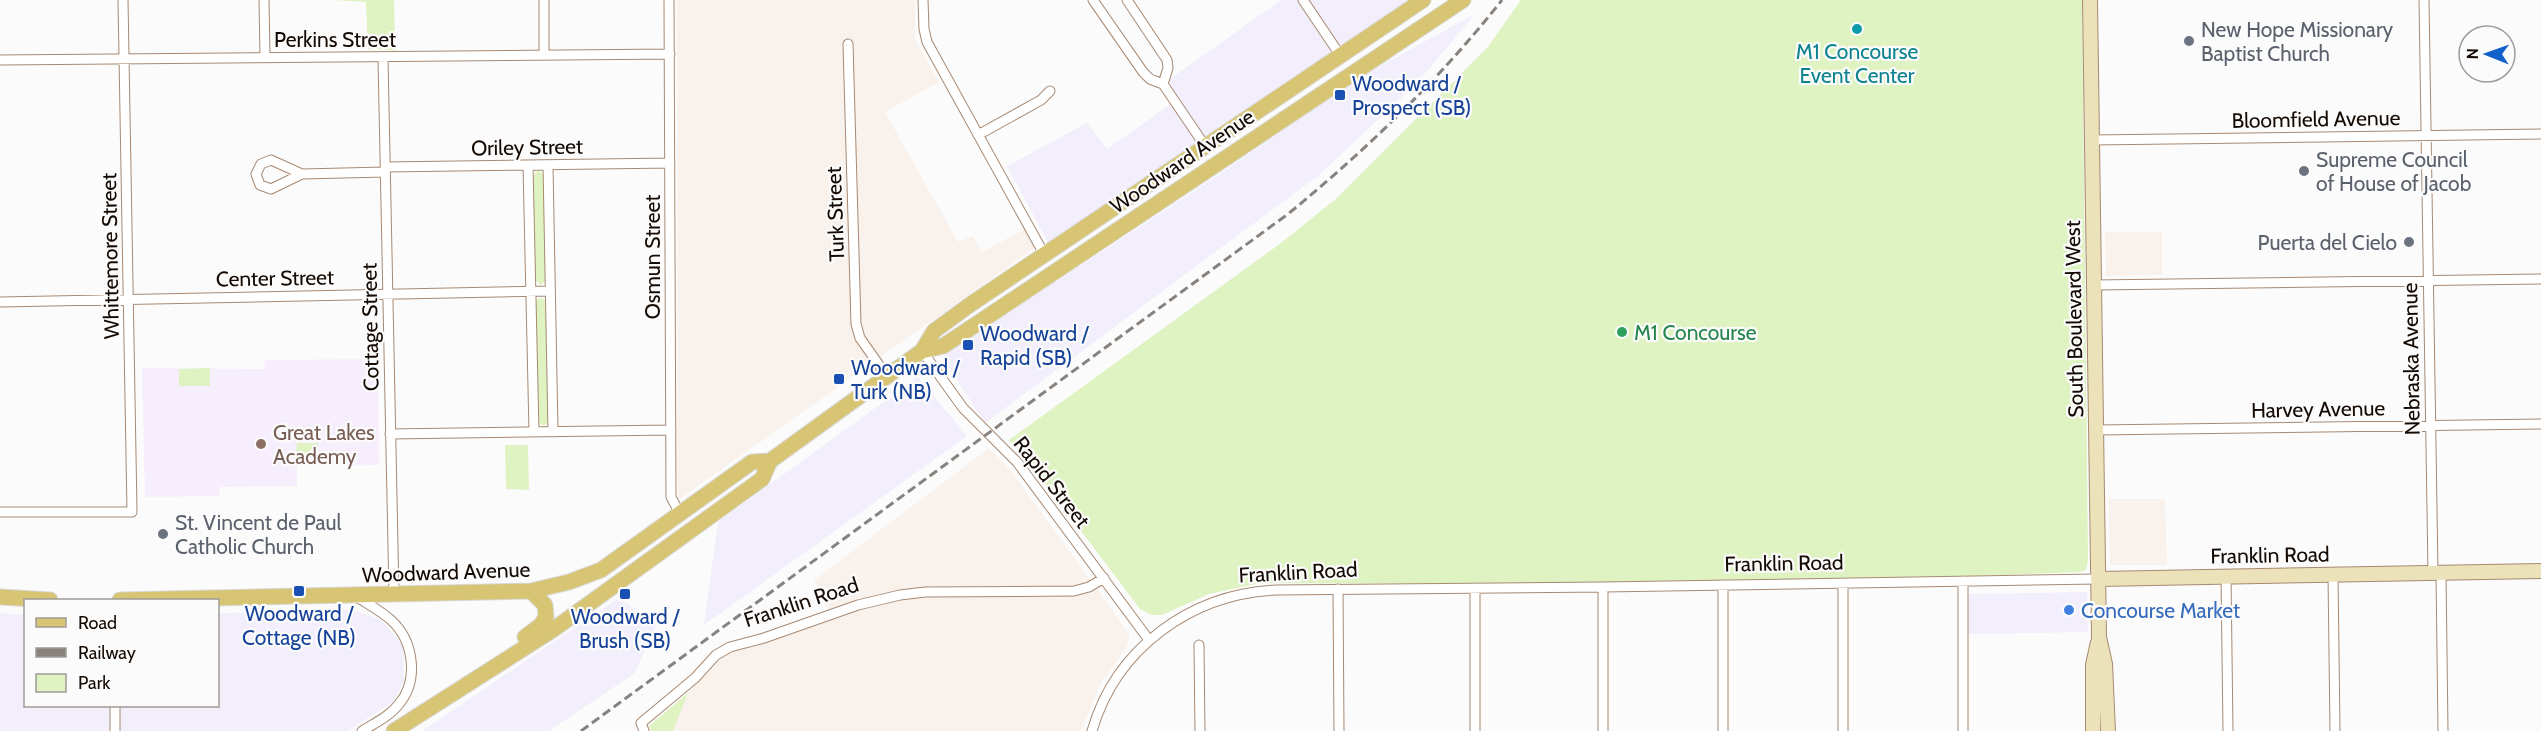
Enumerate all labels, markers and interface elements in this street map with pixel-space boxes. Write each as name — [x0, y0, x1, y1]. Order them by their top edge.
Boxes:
place label: New Hope Missionary Baptist Church — [2201, 17, 2394, 66]
marker: M1 Concourse Event Center — [1850, 22, 1864, 36]
north arrow — [2457, 24, 2517, 84]
street label: Perkins Street — [274, 27, 396, 52]
marker: New Hope Missionary Baptist Church — [2182, 34, 2196, 48]
place label: M1 Concourse Event Center — [1796, 39, 1918, 88]
text: N — [2463, 48, 2482, 60]
place label: Woodward / Prospect (SB) — [1352, 71, 1471, 120]
marker: Woodward / Prospect (SB) — [1333, 88, 1347, 102]
street label: Woodward Avenue — [1105, 103, 1259, 218]
street label: Bloomfield Avenue — [2231, 105, 2401, 133]
street label: Oriley Street — [471, 134, 583, 160]
place label: Supreme Council of House of Jacob — [2316, 147, 2471, 196]
marker: Supreme Council of House of Jacob — [2297, 164, 2311, 178]
street label: Turk Street — [821, 166, 849, 262]
street label: Whittemore Street — [96, 173, 124, 339]
street label: Osmun Street — [640, 195, 665, 319]
street label: South Boulevard West — [2060, 220, 2088, 418]
place label: Puerta del Cielo — [2258, 230, 2397, 255]
marker: Puerta del Cielo — [2402, 235, 2416, 249]
street label: Cottage Street — [356, 263, 384, 391]
street label: Center Street — [216, 264, 334, 292]
street label: Nebraska Avenue — [2397, 282, 2425, 436]
place label: M1 Concourse — [1634, 320, 1757, 345]
place label: Woodward / Rapid (SB) — [980, 321, 1090, 370]
marker: M1 Concourse — [1615, 325, 1629, 339]
marker: Woodward / Rapid (SB) — [961, 338, 975, 352]
place label: Woodward / Turk (NB) — [851, 355, 961, 404]
marker: Woodward / Turk (NB) — [832, 372, 846, 386]
street label: Harvey Avenue — [2251, 395, 2385, 423]
place label: Great Lakes Academy — [273, 420, 375, 469]
street label: Rapid Street — [1009, 431, 1095, 533]
marker: Great Lakes Academy — [254, 437, 268, 451]
place label: St. Vincent de Paul Catholic Church — [175, 510, 341, 559]
marker: St. Vincent de Paul Catholic Church — [156, 527, 170, 541]
street label: Franklin Road — [2210, 541, 2330, 569]
street label: Franklin Road — [1724, 549, 1844, 577]
street label: Franklin Road — [1238, 556, 1358, 588]
street label: Woodward Avenue — [361, 557, 531, 587]
street label: Franklin Road — [740, 572, 862, 632]
marker: Woodward / Cottage (NB) — [292, 584, 306, 598]
marker: Woodward / Brush (SB) — [618, 587, 632, 601]
place label: Concourse Market — [2081, 598, 2240, 623]
legend — [24, 599, 219, 707]
place label: Woodward / Cottage (NB) — [242, 601, 356, 650]
marker: Concourse Market — [2062, 603, 2076, 617]
place label: Woodward / Brush (SB) — [571, 604, 680, 653]
text: Road — [78, 612, 117, 634]
text: Railway — [78, 642, 136, 664]
text: Park — [78, 672, 111, 694]

